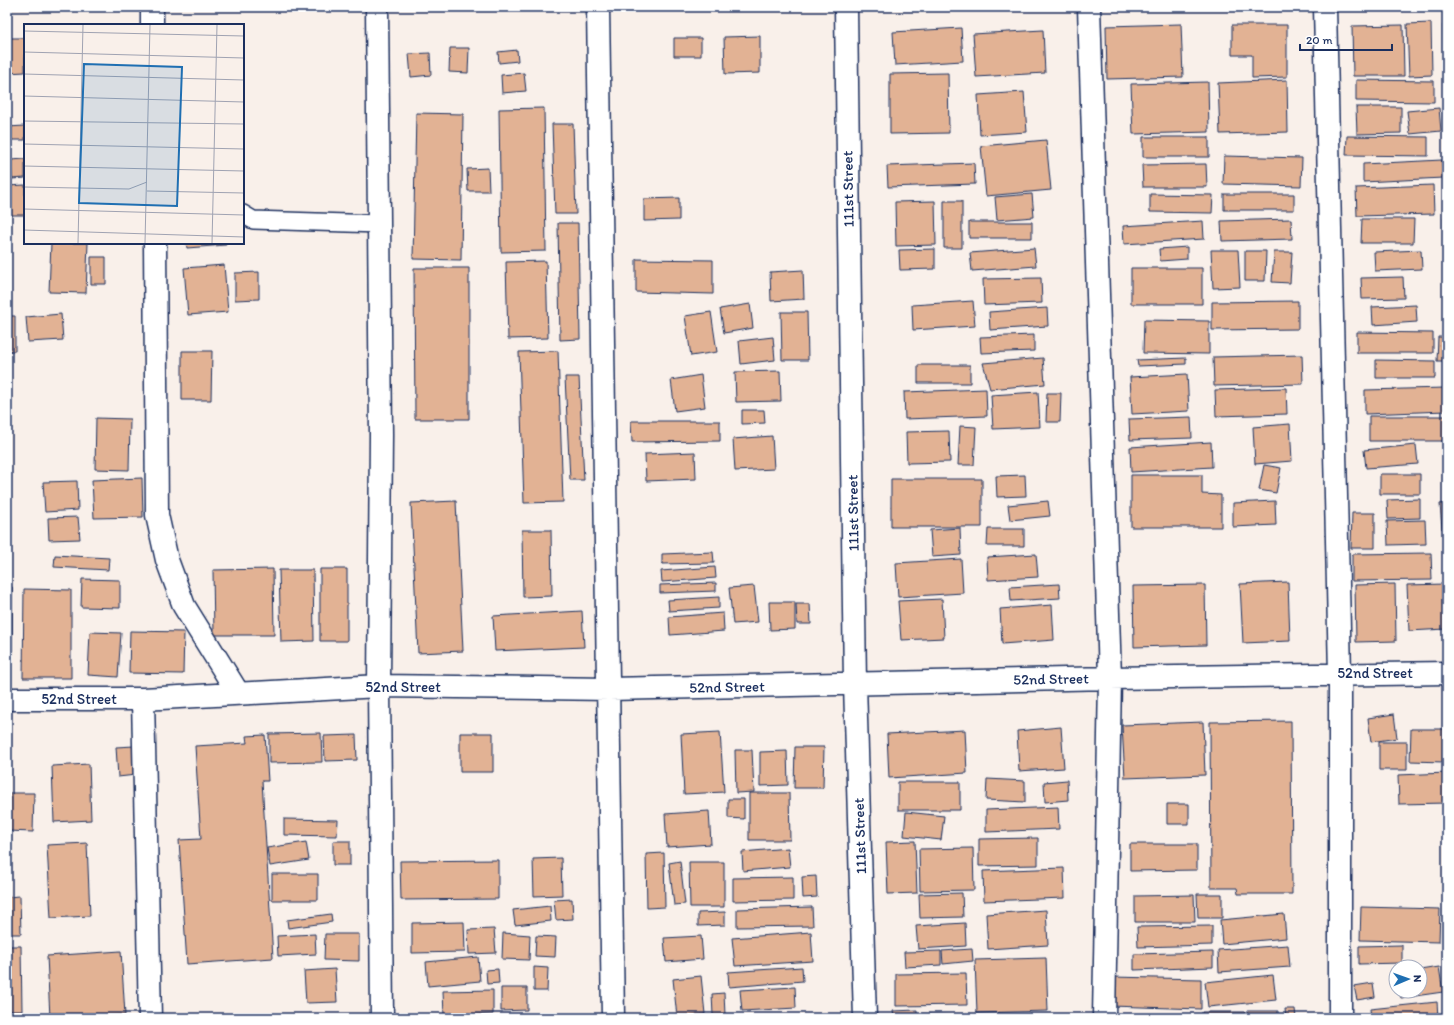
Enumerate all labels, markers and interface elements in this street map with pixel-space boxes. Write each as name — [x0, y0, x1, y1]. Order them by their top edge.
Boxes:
inset map — [24, 24, 244, 244]
scale bar — [1300, 26, 1392, 52]
text: 20 m — [1306, 33, 1333, 47]
street label: 111st Street — [838, 150, 858, 227]
street label: 111st Street — [843, 474, 863, 551]
street label: 52nd Street — [1337, 664, 1413, 682]
street label: 52nd Street — [1013, 669, 1089, 689]
street label: 52nd Street — [689, 677, 765, 697]
street label: 52nd Street — [365, 678, 441, 696]
street label: 52nd Street — [41, 690, 117, 708]
street label: 111st Street — [850, 797, 870, 875]
north arrow — [1388, 959, 1428, 999]
text: N — [1411, 975, 1424, 983]

